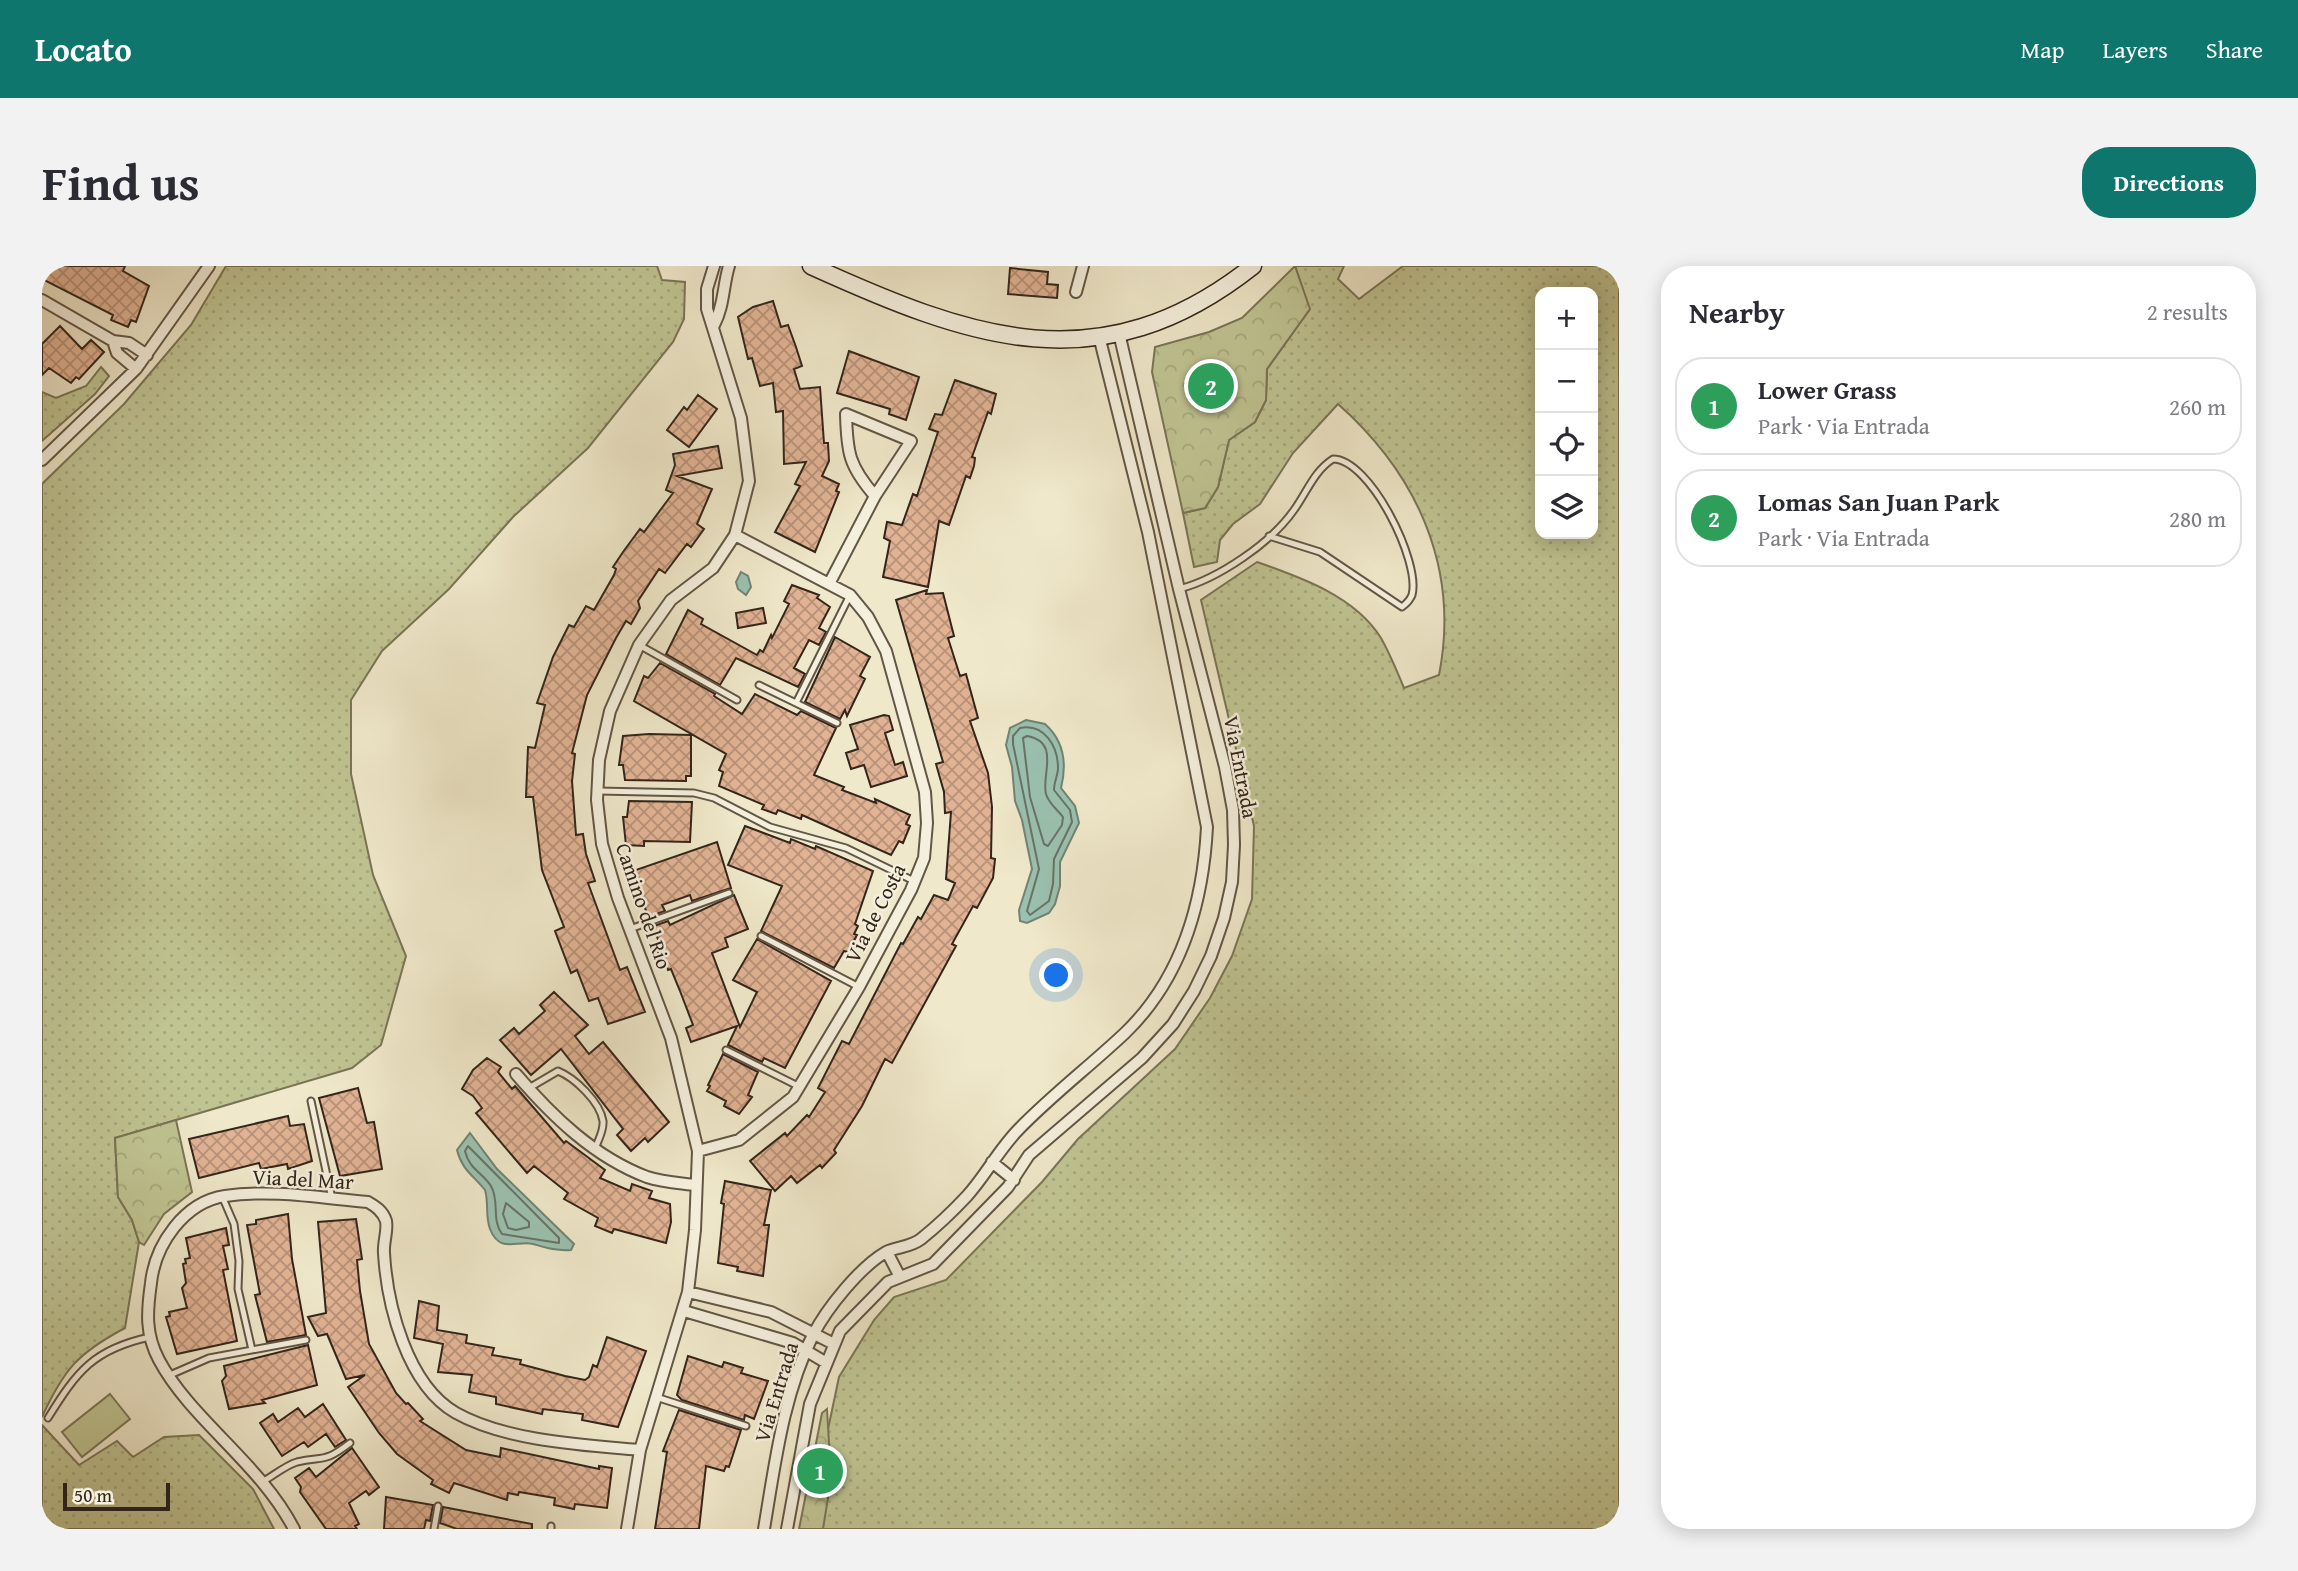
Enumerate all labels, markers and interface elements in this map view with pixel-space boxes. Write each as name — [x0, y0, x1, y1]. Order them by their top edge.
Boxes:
text: Locato — [35, 25, 132, 73]
text: Map — [2021, 32, 2064, 67]
text: Layers — [2102, 32, 2168, 67]
text: Share — [2206, 32, 2263, 67]
text: Find us — [42, 146, 200, 218]
button: Directions — [2082, 147, 2256, 218]
map controls — [1535, 287, 1598, 539]
button: + — [1535, 287, 1598, 350]
text: Nearby — [1689, 290, 1785, 334]
text: 2 results — [2147, 295, 2228, 328]
button: − — [1535, 350, 1598, 413]
pin: 2 — [1188, 360, 1234, 412]
text: Lower Grass — [1758, 370, 1897, 409]
text: 1 — [1708, 390, 1720, 423]
text: 260 m — [2169, 390, 2226, 423]
text: Park · Via Entrada — [1758, 409, 1930, 442]
button: locate — [1535, 413, 1598, 476]
button: layers — [1535, 476, 1598, 539]
text: Lomas San Juan Park — [1758, 482, 1999, 521]
text: 2 — [1708, 502, 1720, 535]
text: 280 m — [2169, 502, 2226, 535]
text: Park · Via Entrada — [1758, 521, 1930, 554]
street label: Via Entrada — [1216, 713, 1266, 821]
street label: Camino del Rio — [608, 839, 680, 973]
street label: Via de Costa — [837, 858, 913, 968]
your location — [1039, 958, 1073, 992]
street label: Via del Mar — [251, 1161, 355, 1197]
street label: Via Entrada — [746, 1338, 806, 1446]
pin: 1 — [797, 1445, 843, 1497]
scale bar — [63, 1480, 170, 1512]
text: 50 m — [74, 1481, 112, 1509]

